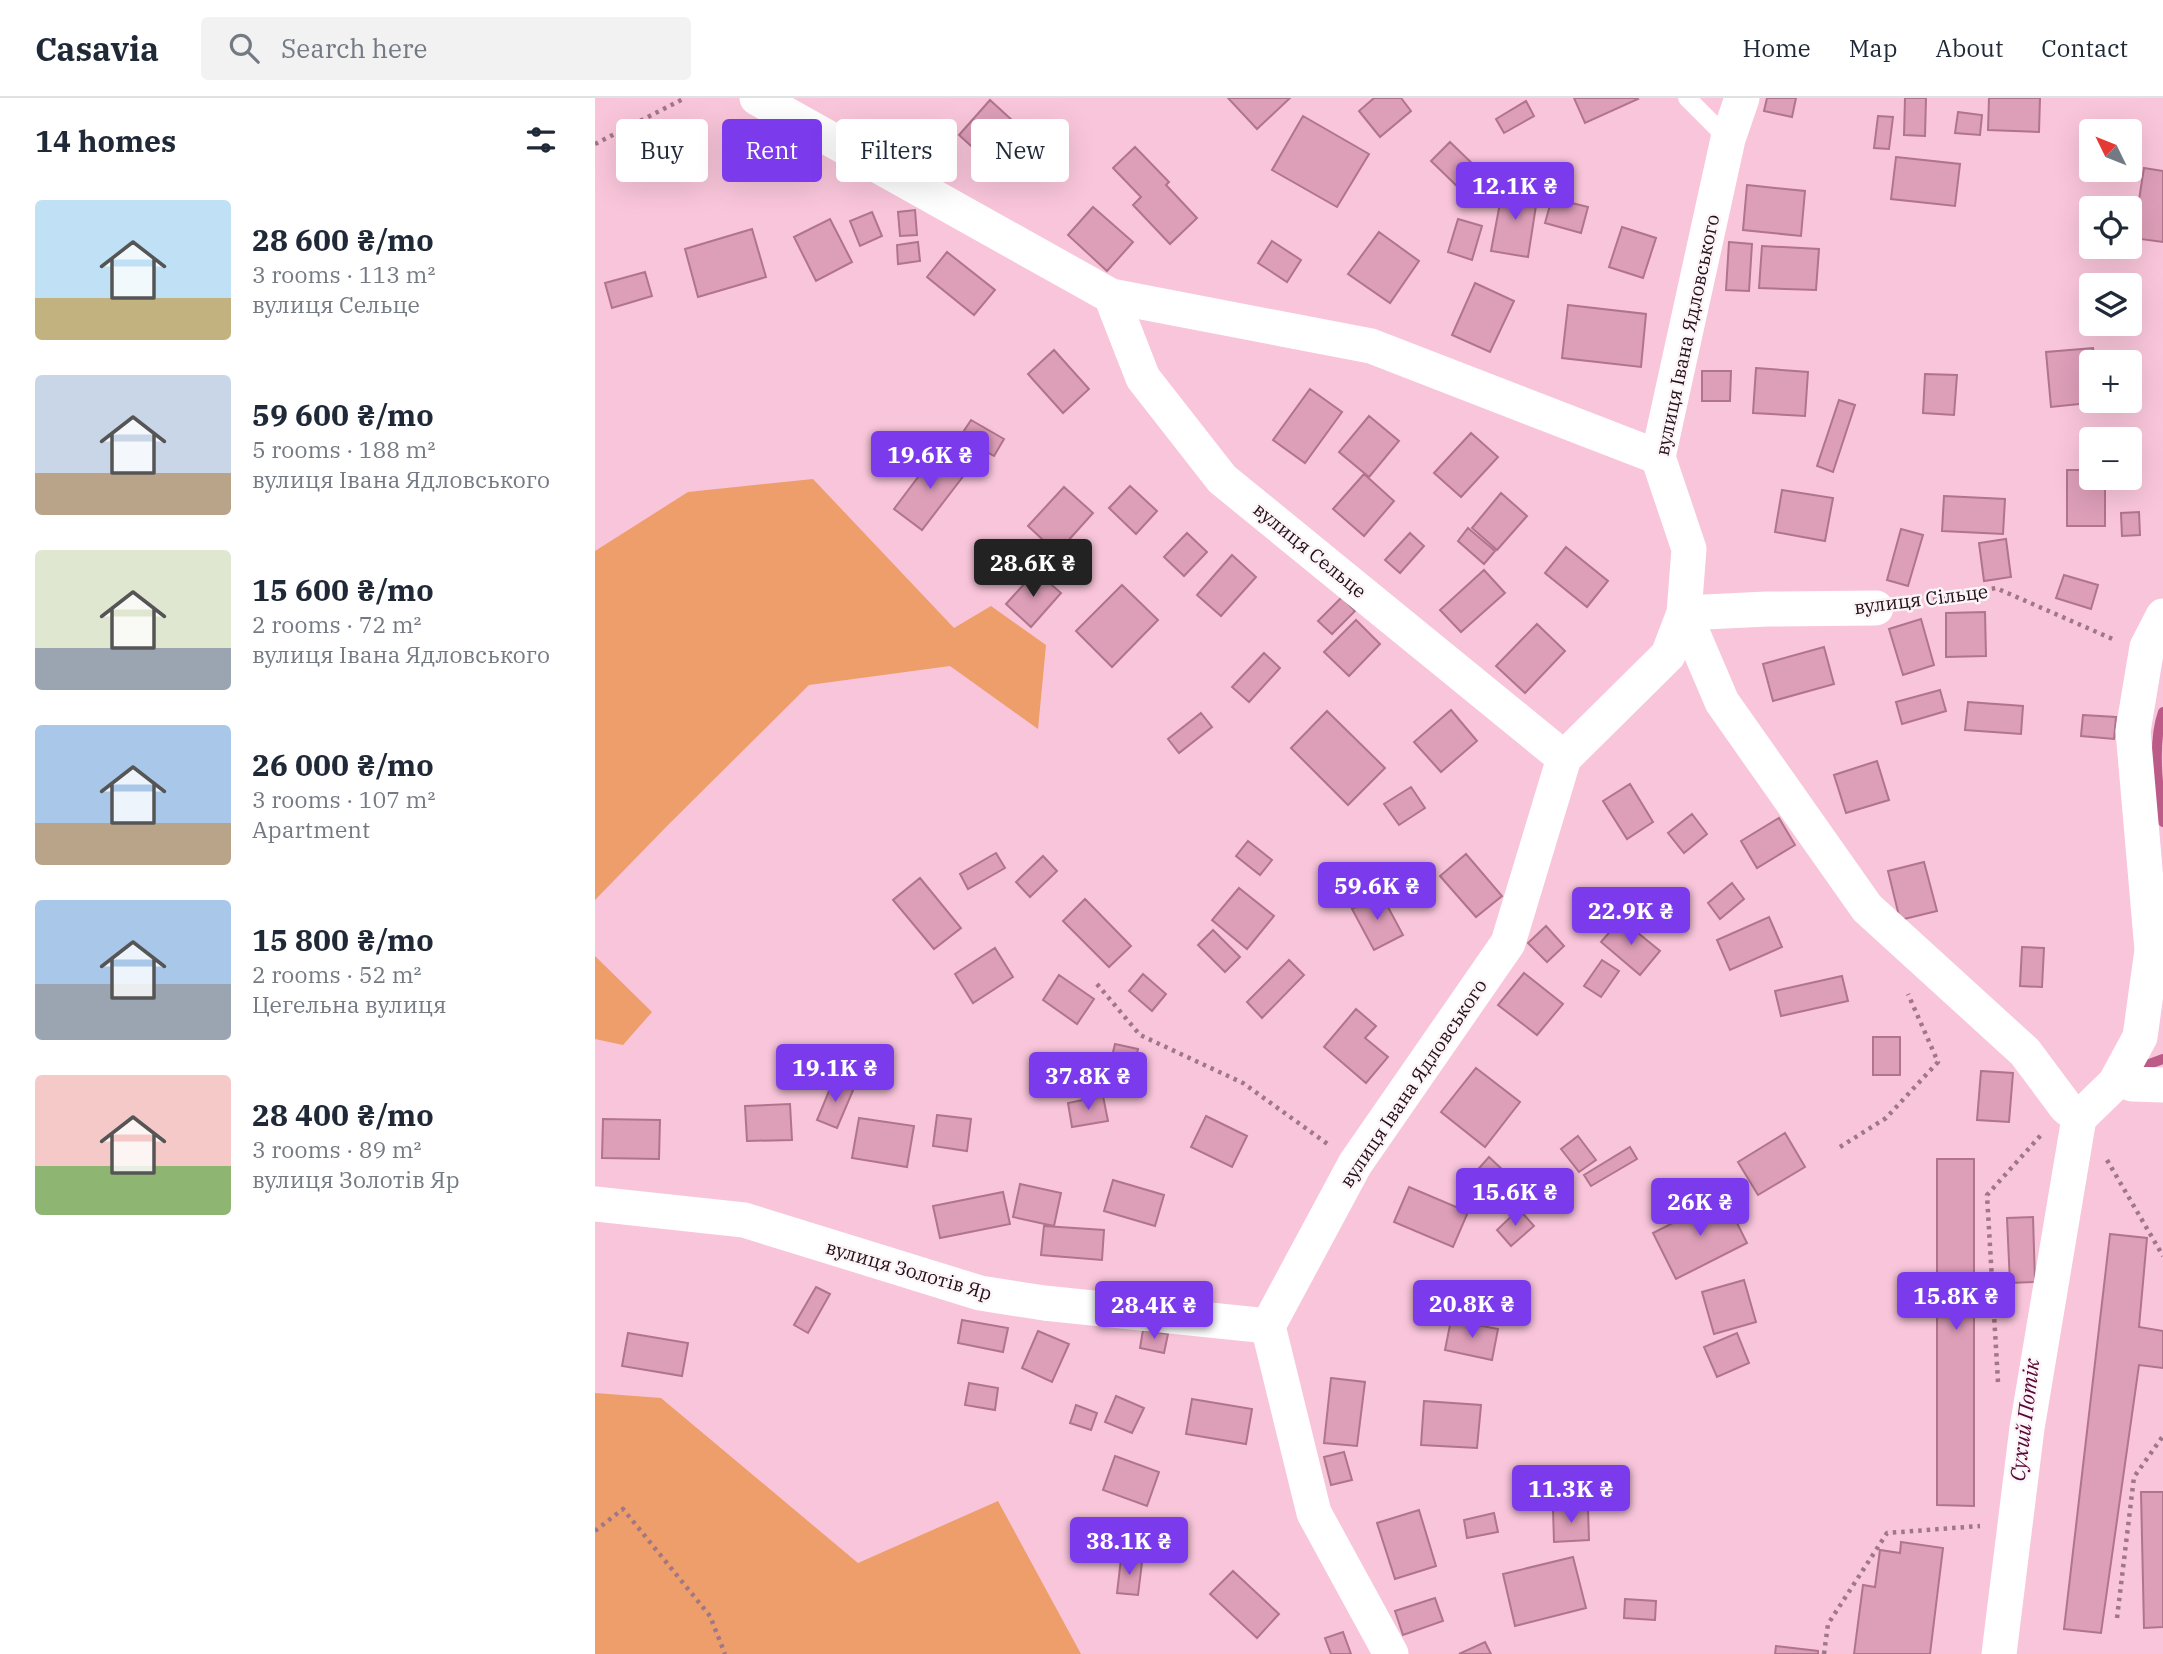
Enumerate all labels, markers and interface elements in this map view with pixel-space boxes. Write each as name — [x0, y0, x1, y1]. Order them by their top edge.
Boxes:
search box — [201, 17, 691, 80]
text: Casavia — [35, 27, 159, 70]
icon: search — [225, 29, 263, 67]
text: Search here — [281, 31, 427, 65]
text: Home — [1743, 32, 1811, 64]
text: Map — [1849, 32, 1897, 64]
text: About — [1935, 32, 2003, 64]
text: Contact — [2041, 32, 2128, 64]
chip: Buy — [616, 119, 708, 182]
chip: Rent — [722, 119, 822, 182]
chip: Filters — [836, 119, 957, 182]
chip: New — [971, 119, 1069, 182]
north arrow — [2079, 119, 2142, 182]
map controls — [2079, 119, 2142, 490]
text: 14 homes — [35, 121, 176, 160]
icon: filters — [522, 121, 560, 159]
pin: 12.1K ₴ — [1450, 162, 1580, 222]
text: 12.1K ₴ — [1472, 170, 1558, 200]
button: locate — [2079, 196, 2142, 259]
street label: вулиця Івана Ядловського — [1650, 212, 1724, 458]
text: 28 600 ₴/mo — [252, 220, 434, 259]
icon: home — [91, 228, 175, 312]
text: 3 rooms · 113 m² — [252, 259, 435, 289]
button: layers — [2079, 273, 2142, 336]
text: вулиця Сельце — [252, 289, 420, 319]
button: + — [2079, 350, 2142, 413]
text: 59 600 ₴/mo — [252, 395, 434, 434]
icon: home — [91, 403, 175, 487]
button: − — [2079, 427, 2142, 490]
pin: 19.6K ₴ — [865, 432, 995, 491]
text: 5 rooms · 188 m² — [252, 434, 435, 464]
text: 19.6K ₴ — [887, 439, 973, 469]
text: вулиця Івана Ядловського — [252, 464, 550, 494]
street label: вулиця Сельце — [1249, 497, 1371, 603]
pin: 28.6K ₴ — [968, 540, 1098, 599]
text: 28.6K ₴ — [990, 547, 1076, 577]
text: 15 600 ₴/mo — [252, 570, 434, 609]
icon: home — [91, 578, 175, 662]
street label: вулиця Сільце — [1853, 579, 1989, 619]
text: 2 rooms · 72 m² — [252, 609, 422, 639]
text: вулиця Івана Ядловського — [252, 639, 550, 669]
text: 26 000 ₴/mo — [252, 745, 434, 784]
icon: home — [91, 753, 175, 837]
text: 3 rooms · 107 m² — [252, 784, 435, 814]
text: Apartment — [252, 814, 370, 844]
pin: 59.6K ₴ — [1312, 862, 1442, 922]
text: 59.6K ₴ — [1334, 870, 1420, 900]
pin: 22.9K ₴ — [1566, 888, 1696, 947]
text: 22.9K ₴ — [1588, 895, 1674, 925]
text: 15 800 ₴/mo — [252, 920, 434, 959]
icon: home — [91, 928, 175, 1012]
text: 2 rooms · 52 m² — [252, 959, 422, 989]
street label: вулиця Івана Ядловського — [1334, 974, 1492, 1192]
text: Цегельна вулиця — [252, 989, 447, 1019]
pin: 19.1K ₴ — [770, 1044, 900, 1104]
text: 19.1K ₴ — [792, 1052, 878, 1082]
pin: 37.8K ₴ — [1023, 1052, 1153, 1112]
text: 37.8K ₴ — [1045, 1060, 1131, 1090]
text: 28 400 ₴/mo — [252, 1095, 434, 1134]
icon: home — [91, 1103, 175, 1187]
text: 3 rooms · 89 m² — [252, 1134, 422, 1164]
text: вулиця Золотів Яр — [252, 1164, 460, 1194]
pin: 15.6K ₴ — [1450, 1168, 1580, 1228]
text: 15.6K ₴ — [1472, 1176, 1558, 1206]
pin: 26K ₴ — [1651, 1178, 1749, 1238]
text: 26K ₴ — [1667, 1186, 1733, 1216]
street label: вулиця Золотів Яр — [823, 1235, 995, 1305]
pin: 15.8K ₴ — [1891, 1272, 2021, 1332]
pin: 20.8K ₴ — [1407, 1280, 1537, 1340]
text: 15.8K ₴ — [1913, 1280, 1999, 1310]
pin: 28.4K ₴ — [1089, 1282, 1219, 1341]
text: 20.8K ₴ — [1429, 1288, 1515, 1318]
text: 28.4K ₴ — [1111, 1289, 1197, 1319]
water label: Сухий Потік — [2003, 1356, 2045, 1483]
pin: 11.3K ₴ — [1506, 1466, 1636, 1525]
text: 11.3K ₴ — [1528, 1473, 1614, 1503]
pin: 38.1K ₴ — [1064, 1518, 1194, 1577]
text: 38.1K ₴ — [1086, 1525, 1172, 1555]

